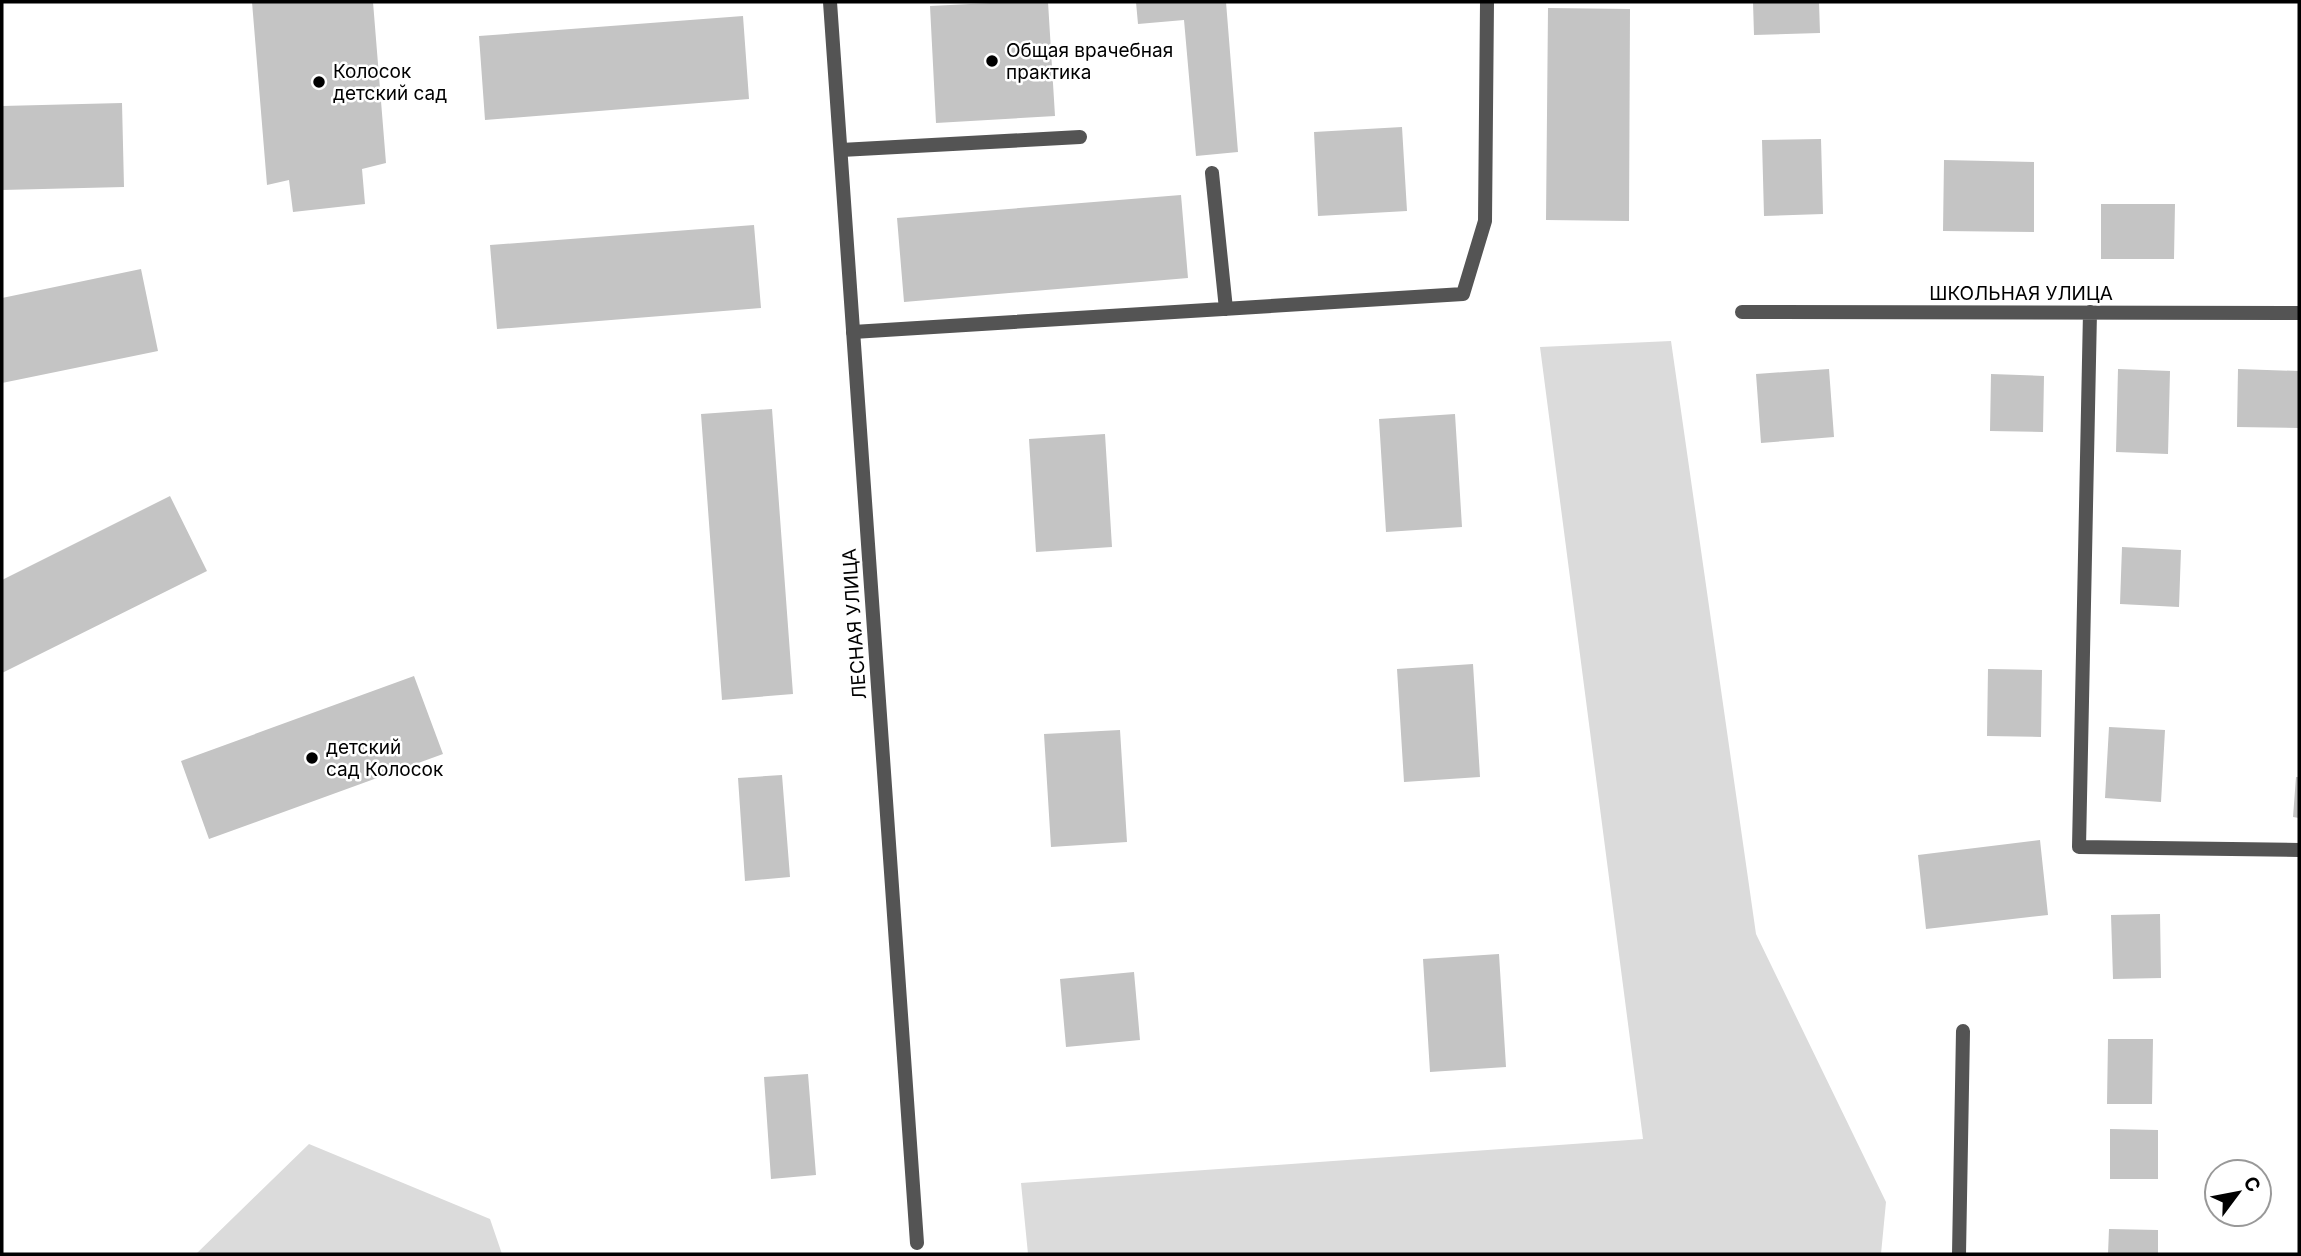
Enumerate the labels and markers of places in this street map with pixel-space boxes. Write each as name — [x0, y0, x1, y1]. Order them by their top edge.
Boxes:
place label: Общая врачебная практика — [1006, 39, 1173, 84]
marker: Общая врачебная практика — [984, 53, 1000, 69]
place label: Колосок детский сад — [333, 60, 447, 105]
marker: Колосок детский сад — [311, 74, 327, 90]
place label: детский сад Колосок — [326, 736, 444, 781]
marker: детский сад Колосок — [304, 750, 320, 766]

